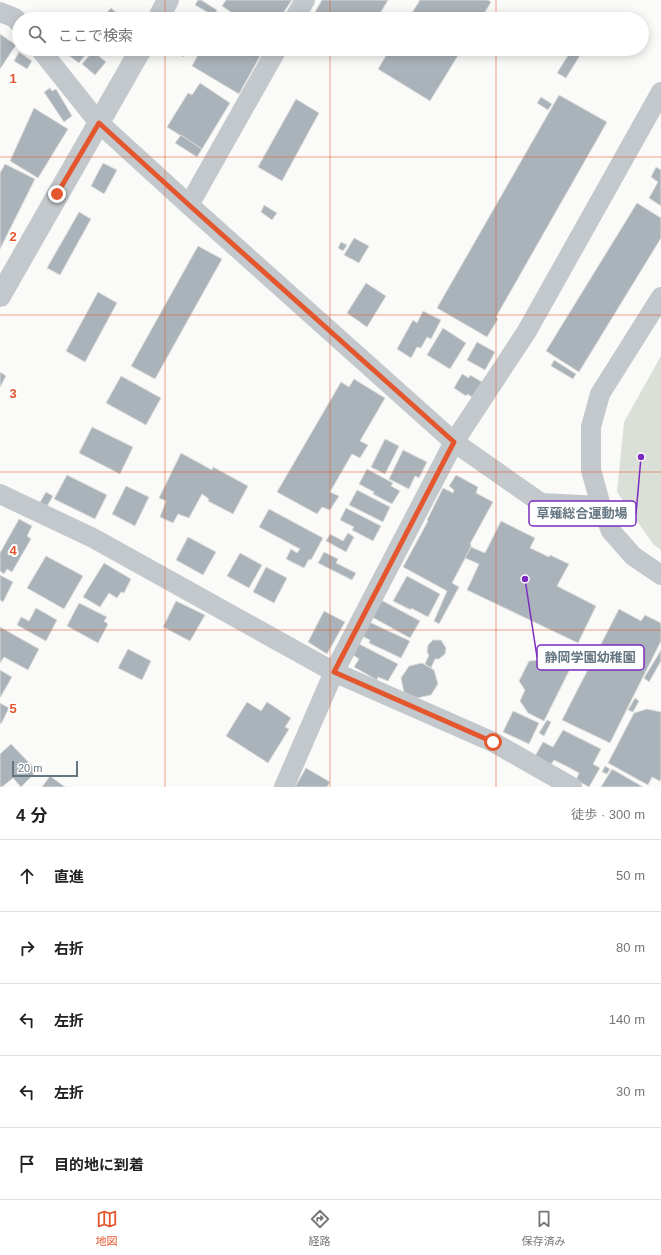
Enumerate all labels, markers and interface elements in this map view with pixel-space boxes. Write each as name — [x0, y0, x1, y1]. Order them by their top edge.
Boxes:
search box — [12, 12, 649, 56]
icon: search — [26, 23, 48, 45]
text: ここで検索 — [58, 27, 133, 44]
text: 1 — [9, 71, 17, 86]
route end — [48, 185, 66, 203]
text: 2 — [9, 229, 17, 244]
text: 3 — [9, 386, 17, 401]
callout: 草薙総合運動場 — [529, 501, 636, 526]
text: 草薙総合運動場 — [536, 506, 628, 521]
text: 4 — [9, 543, 17, 558]
callout: 静岡学園幼稚園 — [537, 645, 644, 670]
text: 静岡学園幼稚園 — [544, 650, 636, 665]
text: 5 — [9, 701, 17, 716]
route start — [484, 733, 502, 751]
scale bar — [12, 759, 78, 778]
text: 20 m — [18, 762, 42, 774]
text: 4 分 — [16, 806, 47, 825]
text: 徒歩 · 300 m — [571, 807, 645, 822]
icon: ahead — [16, 865, 38, 887]
text: 直進 — [54, 868, 84, 885]
text: 50 m — [616, 868, 645, 883]
icon: right — [16, 937, 38, 959]
text: 右折 — [54, 940, 84, 957]
text: 80 m — [616, 940, 645, 955]
icon: left — [16, 1009, 38, 1031]
text: 左折 — [54, 1012, 84, 1029]
text: 140 m — [609, 1012, 645, 1027]
icon: left — [16, 1081, 38, 1103]
text: 左折 — [54, 1084, 84, 1101]
text: 30 m — [616, 1084, 645, 1099]
icon: arrive — [16, 1153, 38, 1175]
text: 目的地に到着 — [54, 1156, 144, 1173]
tab: 地図 — [96, 1208, 118, 1248]
tab: 経路 — [309, 1208, 331, 1248]
tab: 保存済み — [522, 1208, 566, 1248]

